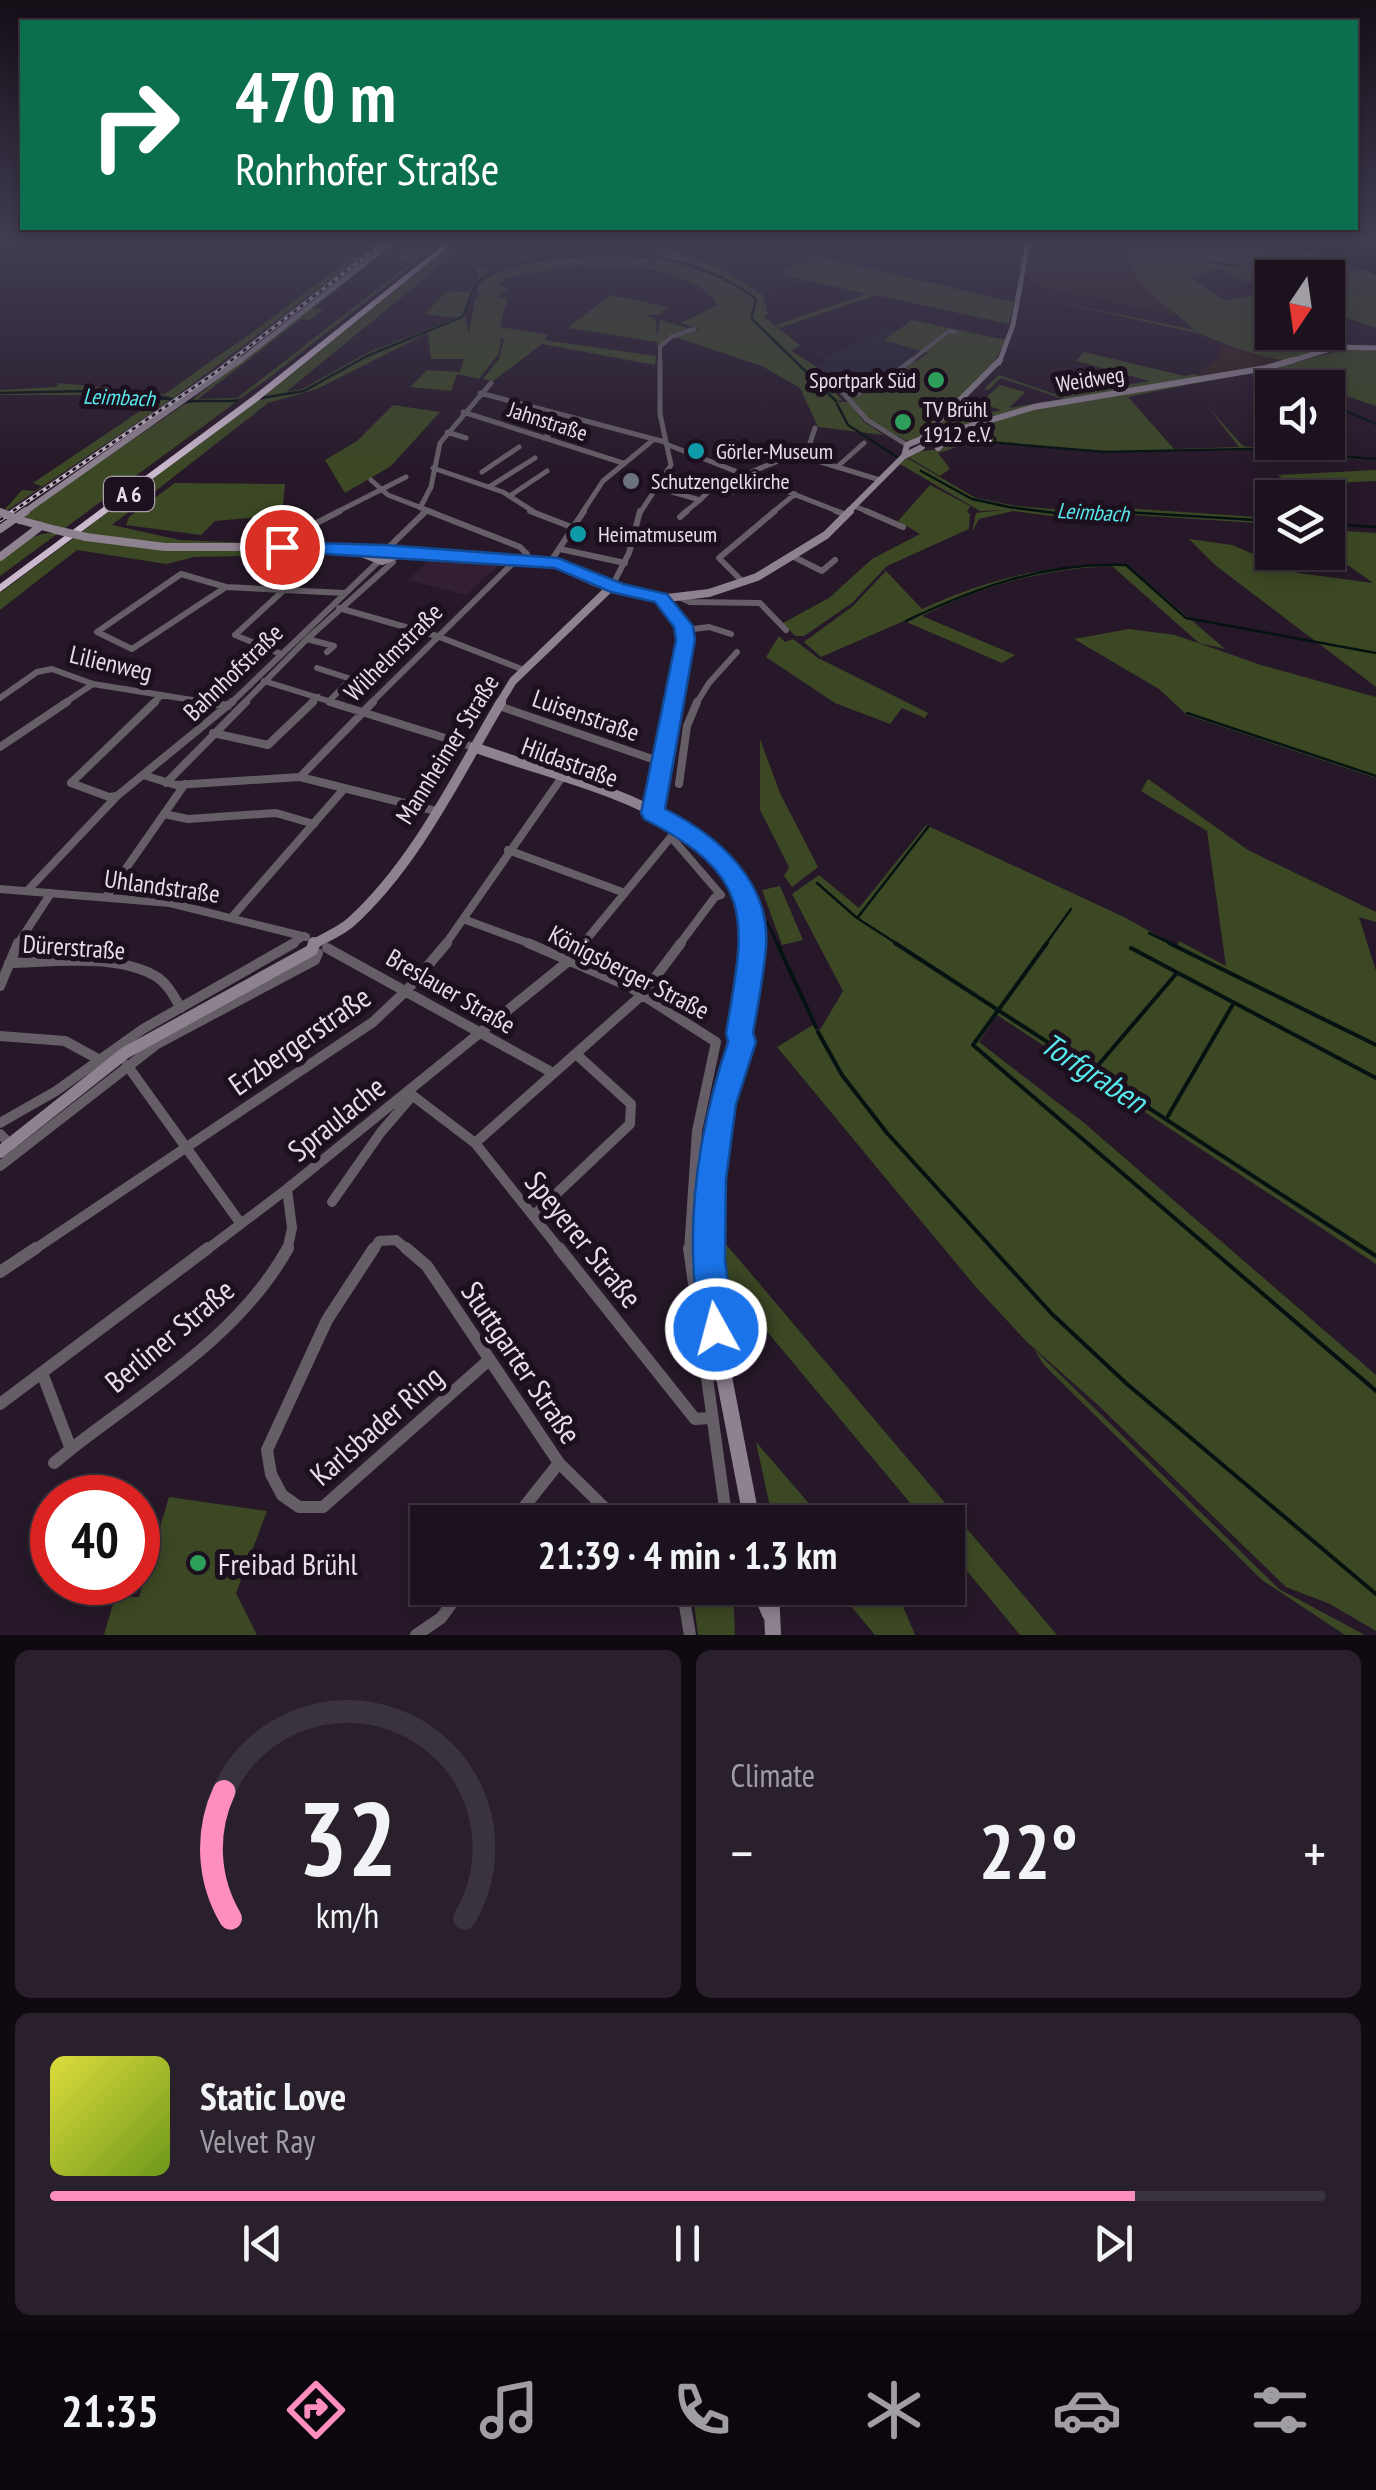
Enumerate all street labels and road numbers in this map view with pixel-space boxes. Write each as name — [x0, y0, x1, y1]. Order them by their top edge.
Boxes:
street label: Weidweg — [1054, 360, 1126, 398]
street label: Jahnstraße — [504, 395, 591, 447]
road number: A 6 — [104, 477, 154, 511]
street label: Wilhelmstraße — [337, 596, 449, 708]
street label: Bahnhofstraße — [176, 617, 290, 727]
street label: Lilienweg — [67, 638, 155, 688]
street label: Mannheimer Straße — [388, 668, 506, 830]
street label: Luisenstraße — [528, 682, 644, 748]
street label: Hildastraße — [517, 730, 623, 794]
street label: Uhlandstraße — [102, 862, 222, 910]
street label: Königsberger Straße — [543, 918, 715, 1026]
street label: Dürerstraße — [22, 927, 126, 967]
street label: Breslauer Straße — [381, 941, 521, 1041]
street label: Erzbergerstraße — [220, 977, 378, 1103]
street label: Spraulache — [279, 1067, 393, 1169]
street label: Speyerer Straße — [517, 1163, 651, 1315]
street label: Berliner Straße — [96, 1270, 242, 1400]
street label: Stuttgarter Straße — [453, 1273, 591, 1451]
street label: Karlsbader Ring — [301, 1357, 451, 1493]

